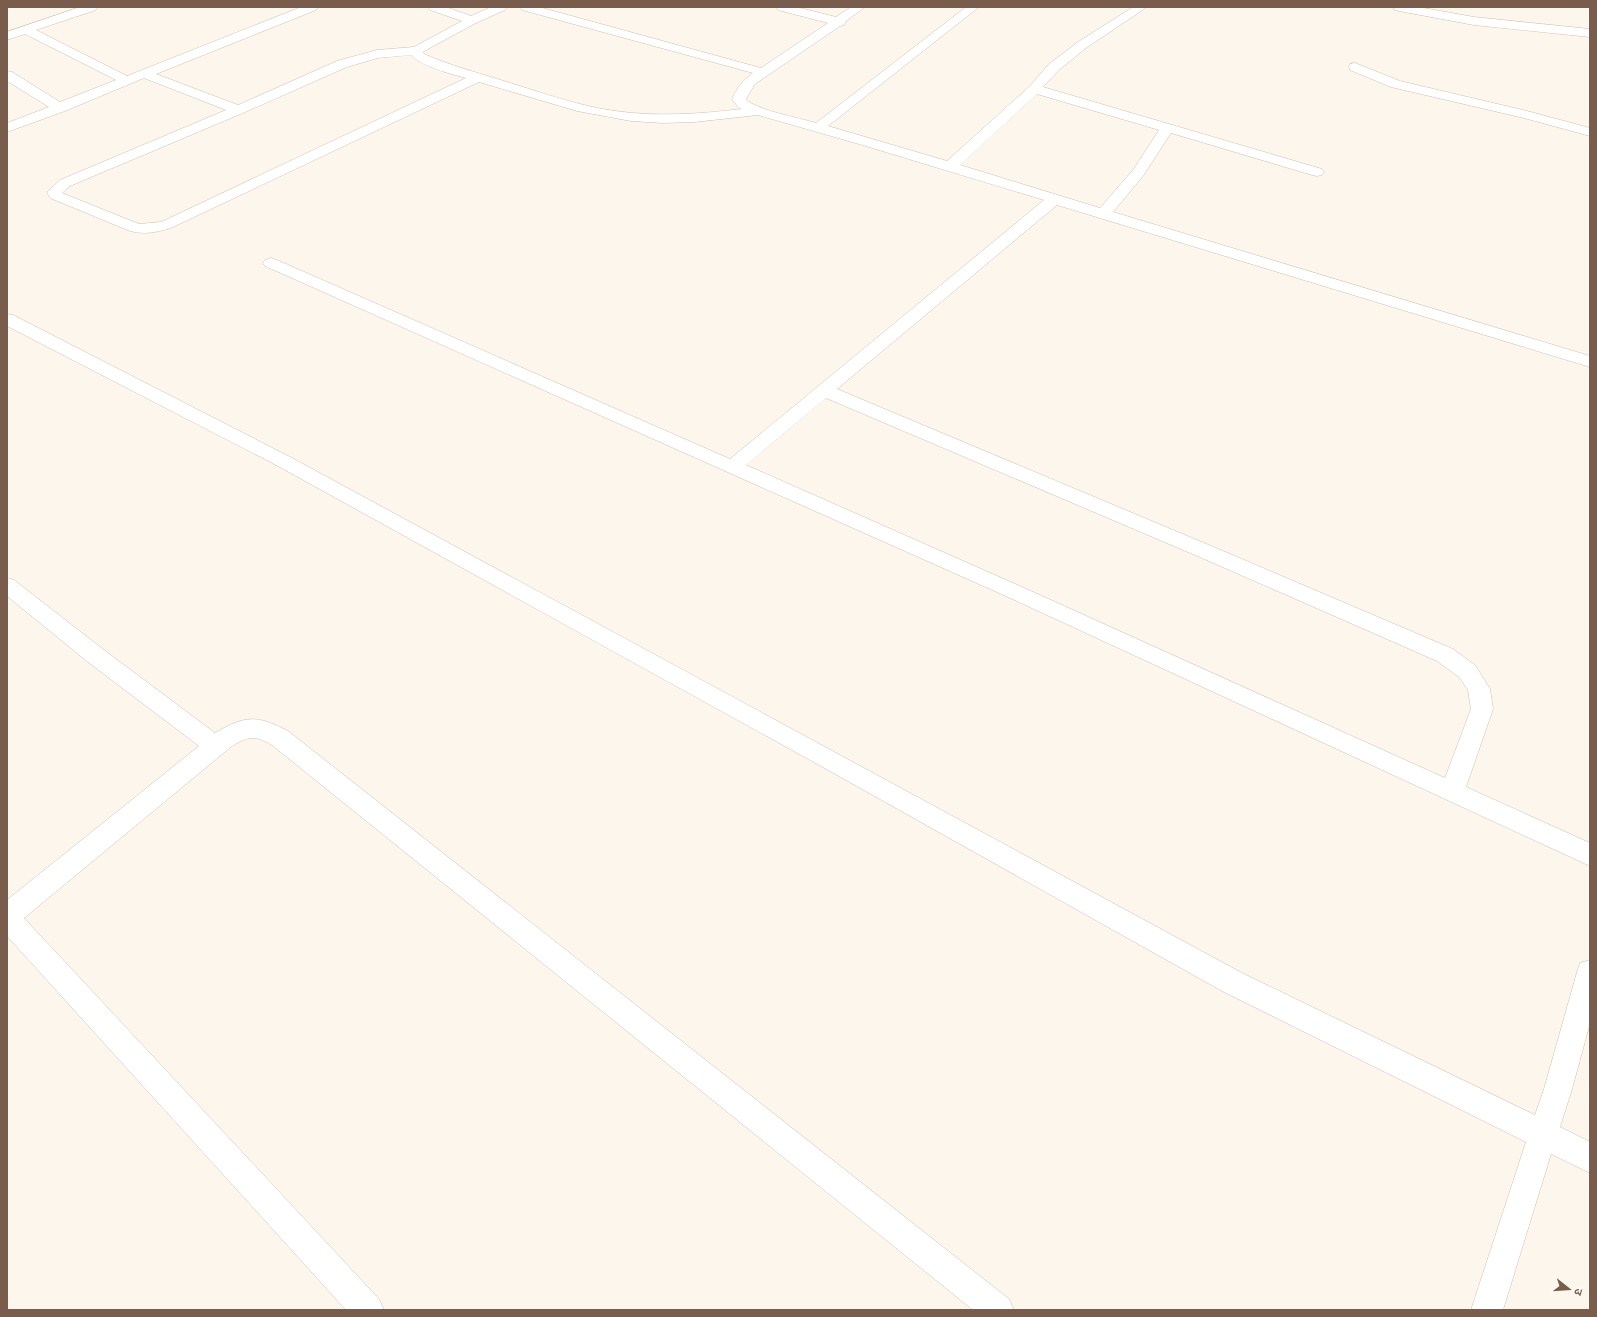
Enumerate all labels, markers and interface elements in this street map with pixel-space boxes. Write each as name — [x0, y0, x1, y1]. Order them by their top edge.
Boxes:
north arrow — [1549, 1269, 1589, 1309]
text: उ — [1571, 1287, 1585, 1297]

